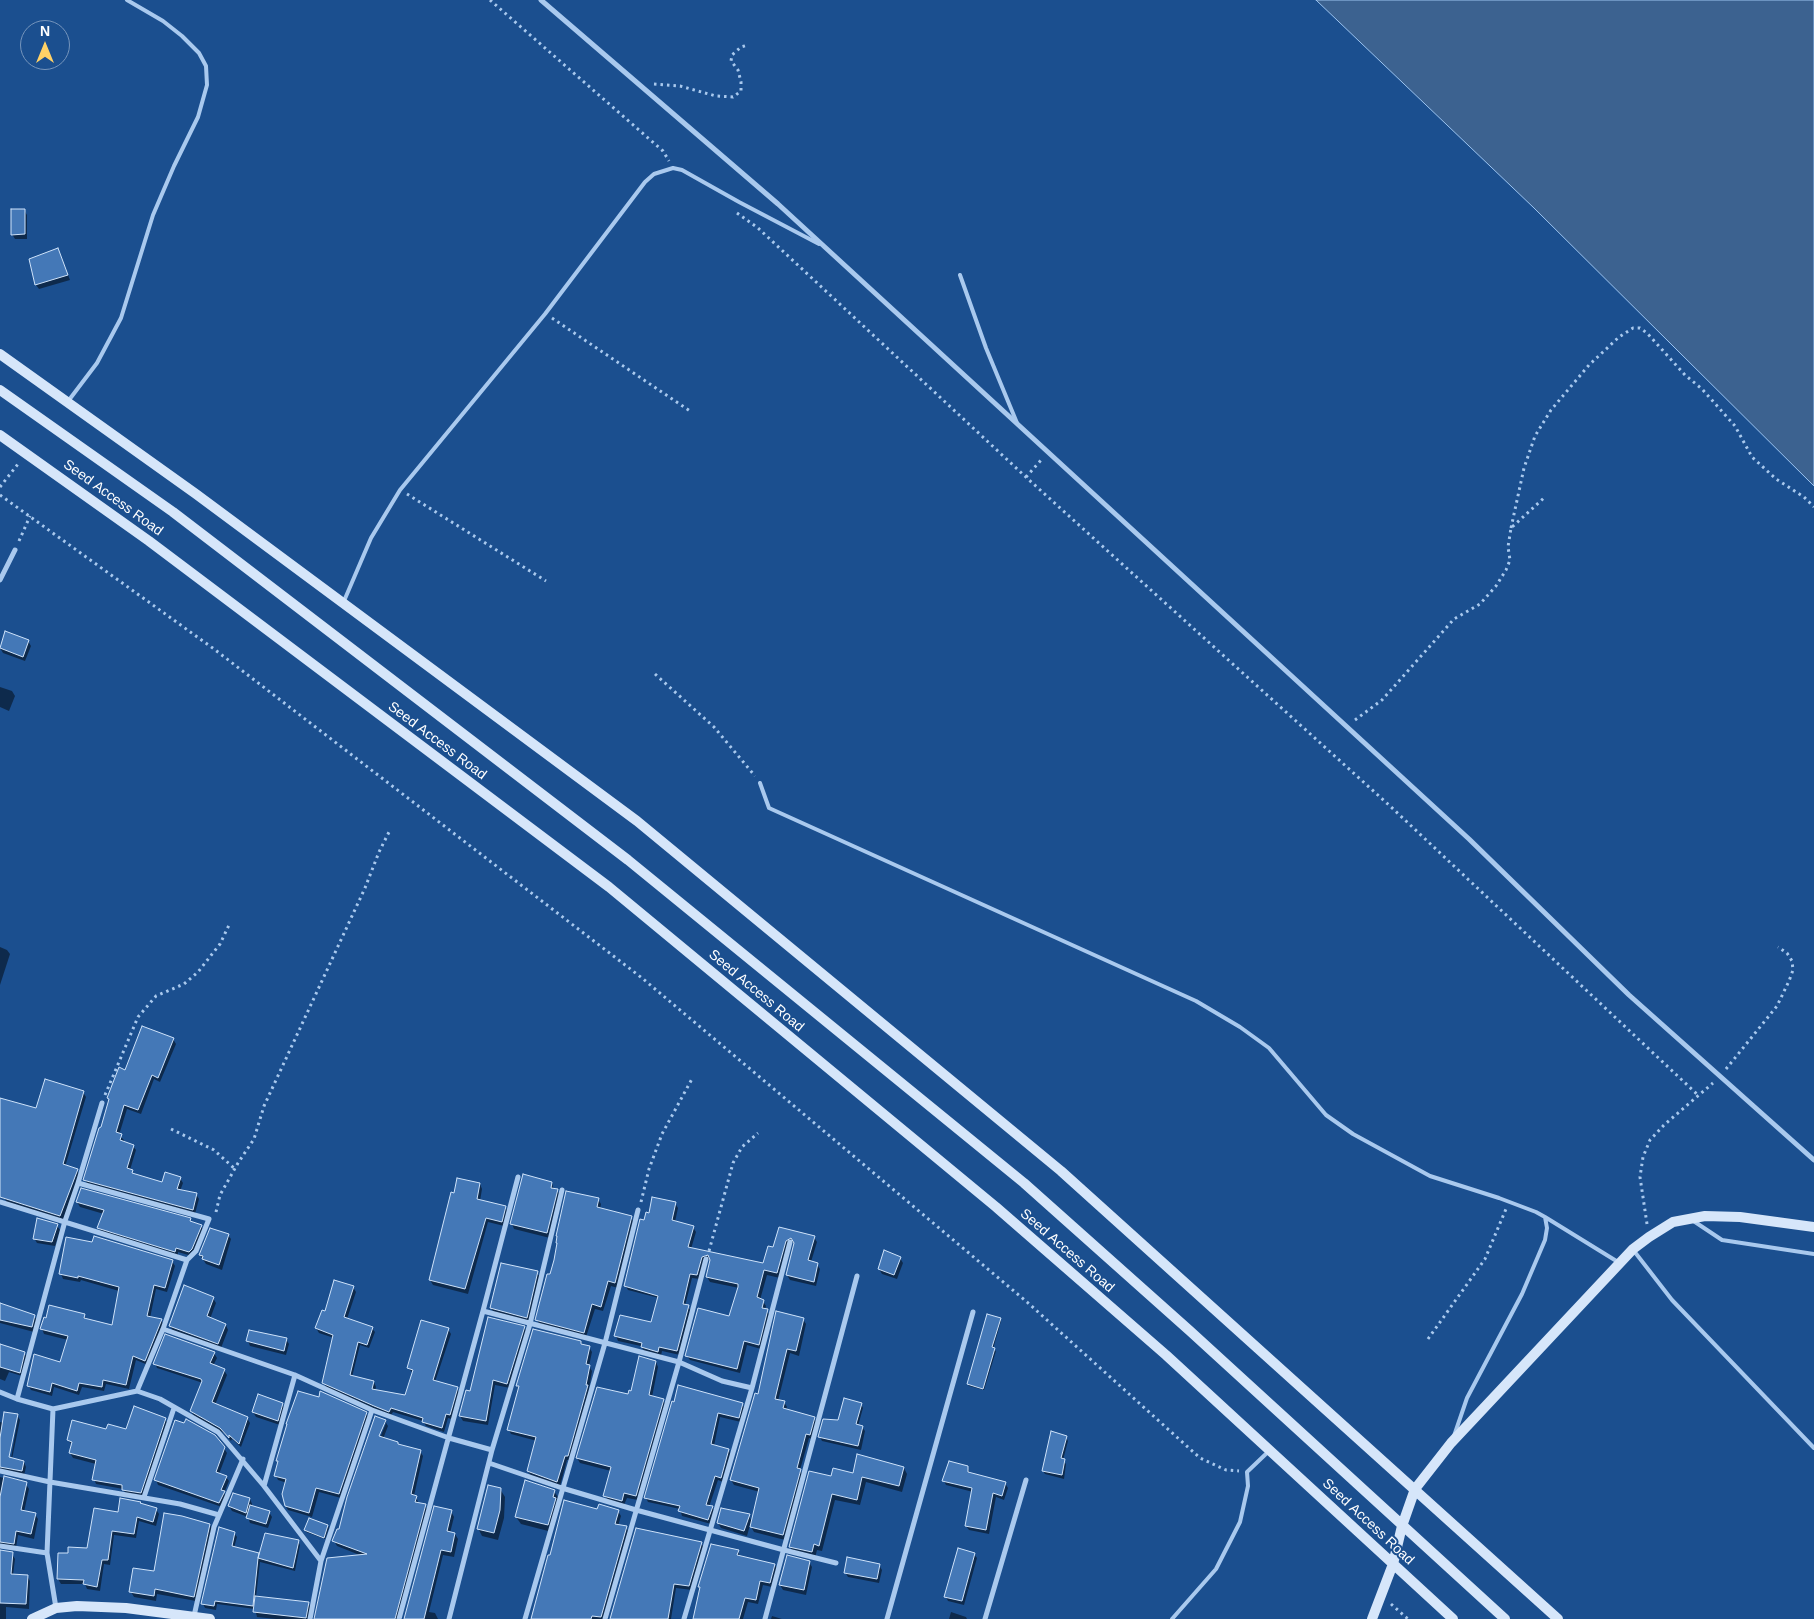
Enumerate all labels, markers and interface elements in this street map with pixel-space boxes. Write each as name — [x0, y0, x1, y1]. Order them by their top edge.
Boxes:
north arrow — [20, 20, 70, 70]
text: N — [40, 23, 50, 39]
street label: Seed Access Road — [60, 456, 166, 540]
street label: Seed Access Road — [384, 698, 490, 784]
street label: Seed Access Road — [705, 946, 807, 1036]
street label: Seed Access Road — [1017, 1206, 1117, 1296]
street label: Seed Access Road — [1319, 1475, 1417, 1569]

